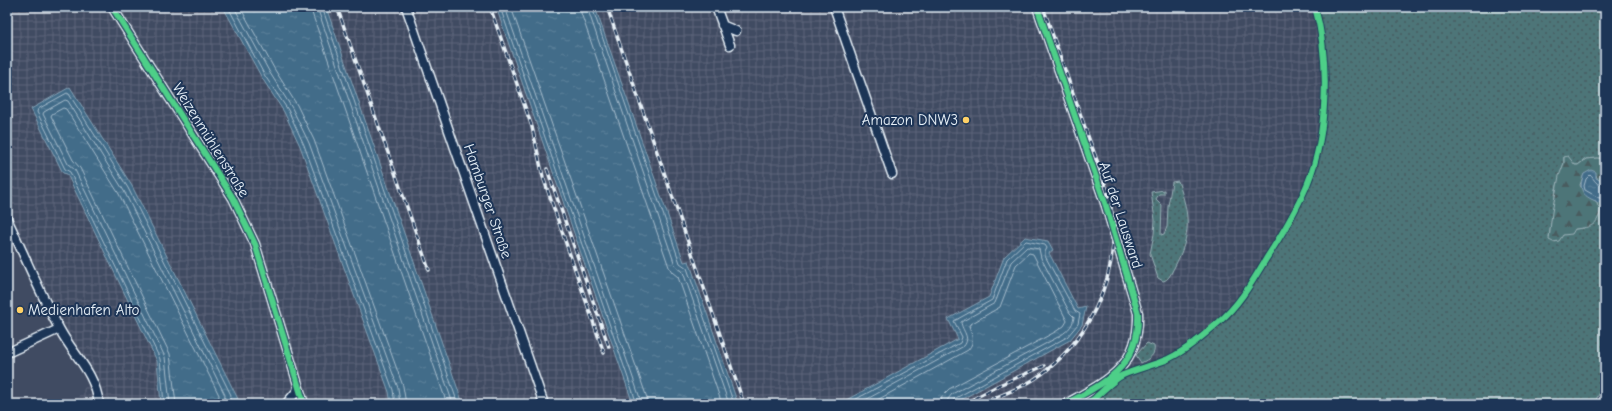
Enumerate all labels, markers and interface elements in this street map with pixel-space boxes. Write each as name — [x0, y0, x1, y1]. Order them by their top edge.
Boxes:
street label: Weizenmühlenstraße — [169, 79, 254, 201]
place label: Amazon DNW3 — [862, 111, 958, 129]
marker: Amazon DNW3 — [961, 115, 971, 125]
street label: Hamburger Straße — [460, 141, 516, 261]
street label: Auf der Lausward — [1095, 160, 1147, 270]
place label: Medienhafen Alto — [28, 301, 140, 319]
marker: Medienhafen Alto — [15, 305, 25, 315]

